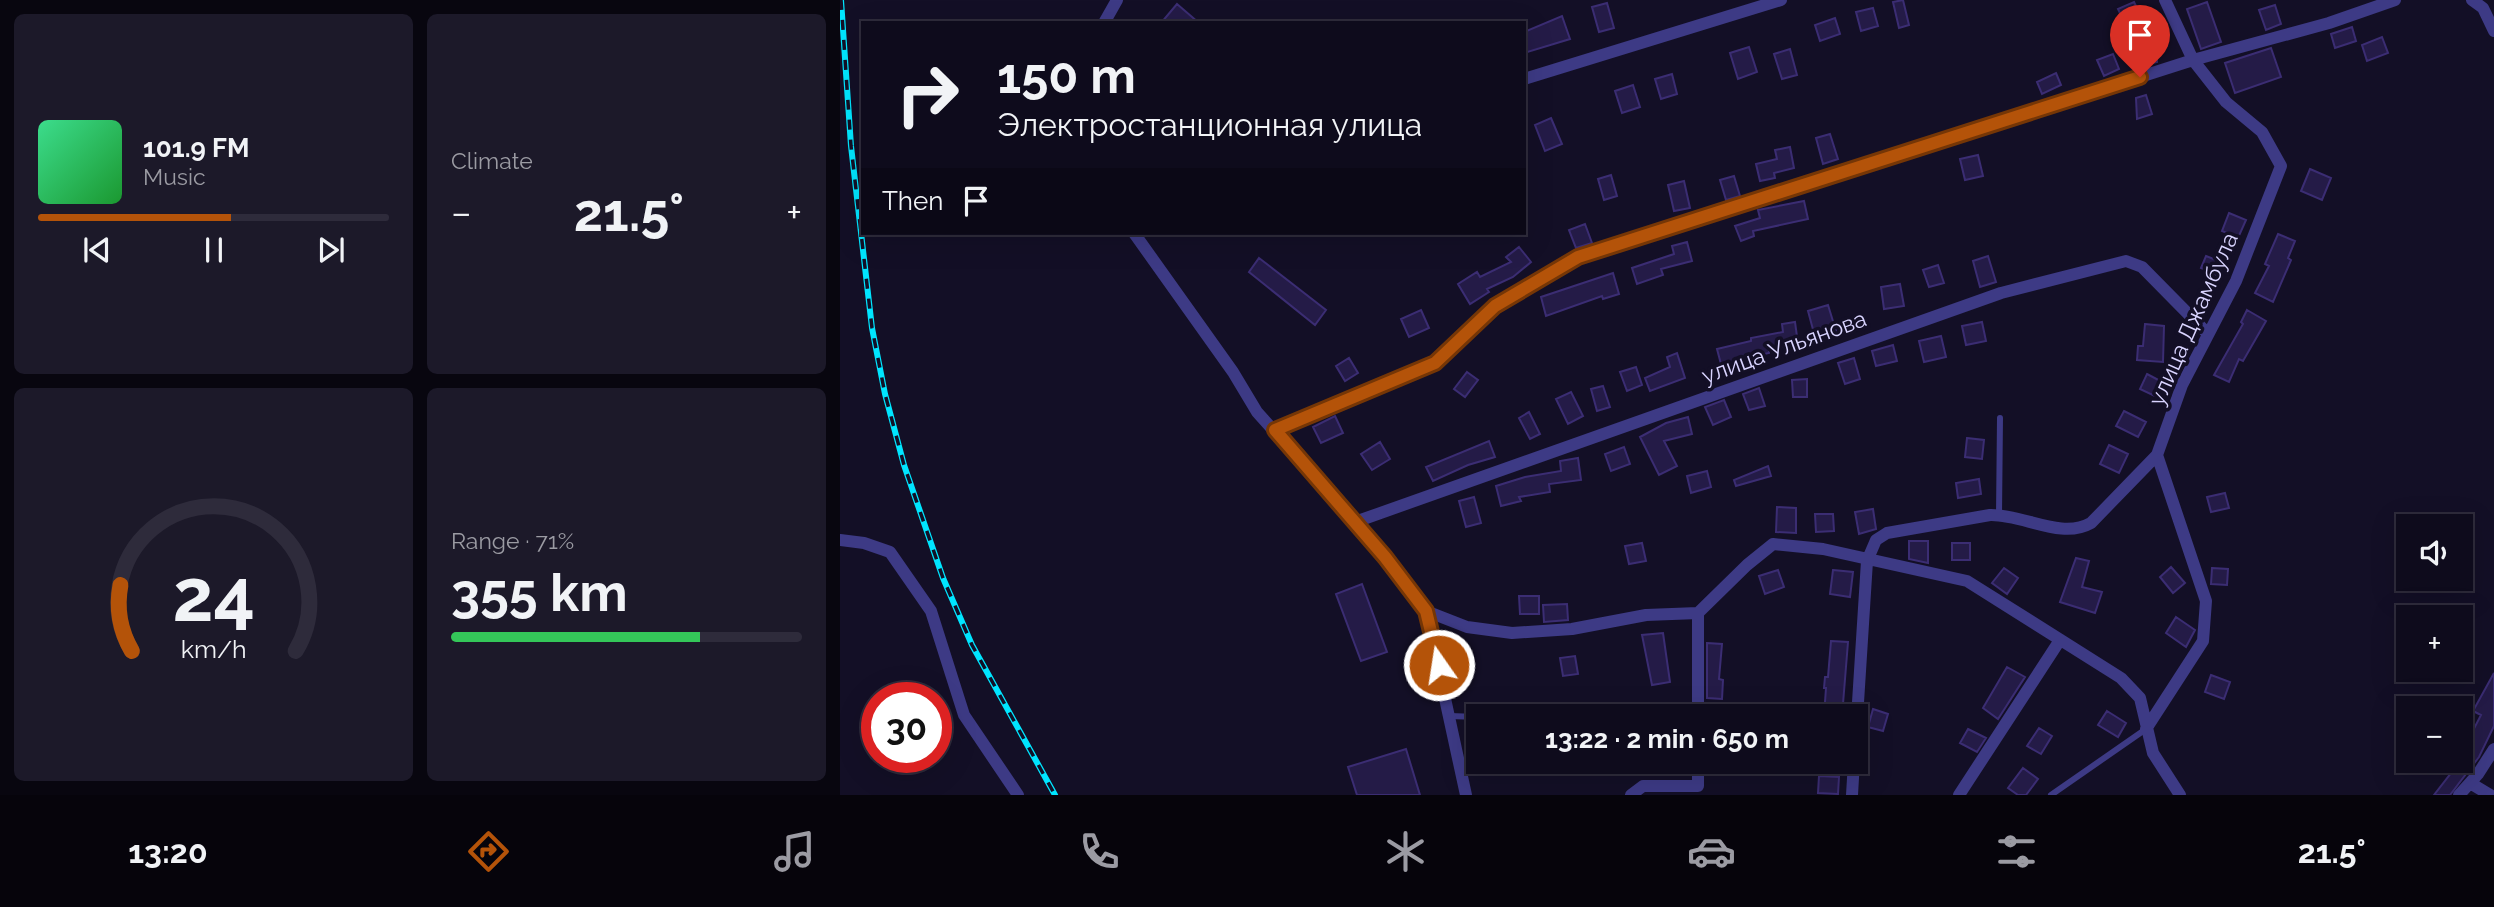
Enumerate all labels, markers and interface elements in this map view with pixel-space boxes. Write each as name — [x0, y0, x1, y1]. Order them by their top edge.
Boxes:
pin — [2110, 5, 2170, 77]
icon: arrive — [2121, 16, 2159, 54]
text: 150 m — [997, 47, 1136, 104]
icon: right — [882, 49, 973, 140]
text: Электростанционная улица — [997, 106, 1422, 143]
text: 101.9 FM — [143, 133, 249, 163]
text: Climate — [451, 147, 533, 174]
text: Music — [143, 163, 206, 190]
text: 21.5° — [574, 182, 684, 243]
icon: arrive — [957, 182, 995, 220]
text: Then — [882, 186, 943, 216]
text: − — [451, 190, 471, 235]
text: + — [786, 190, 802, 235]
street label: улица Джамбула — [2142, 228, 2243, 410]
icon: previous — [78, 231, 116, 269]
icon: pause — [195, 231, 233, 269]
icon: next — [312, 231, 350, 269]
street label: улица Ульянова — [1698, 304, 1870, 389]
map controls — [2396, 514, 2473, 773]
button: sound — [2396, 514, 2473, 591]
text: Range · 71% — [451, 527, 574, 554]
text: 24 — [172, 553, 255, 638]
text: 355 km — [451, 562, 628, 623]
button: + — [2396, 605, 2473, 682]
position arrow — [1402, 628, 1476, 702]
text: km/h — [181, 633, 246, 663]
speed limit sign: 30 — [861, 682, 952, 773]
button: − — [2396, 696, 2473, 773]
text: 13:22 · 2 min · 650 m — [1545, 724, 1789, 754]
icon: directions — [464, 827, 513, 876]
icon: music — [770, 827, 819, 876]
icon: phone — [1075, 827, 1124, 876]
icon: climate — [1381, 827, 1430, 876]
icon: car — [1687, 827, 1736, 876]
icon: filters — [1992, 827, 2041, 876]
text: 13:20 — [128, 833, 208, 870]
text: 21.5° — [2298, 833, 2366, 870]

